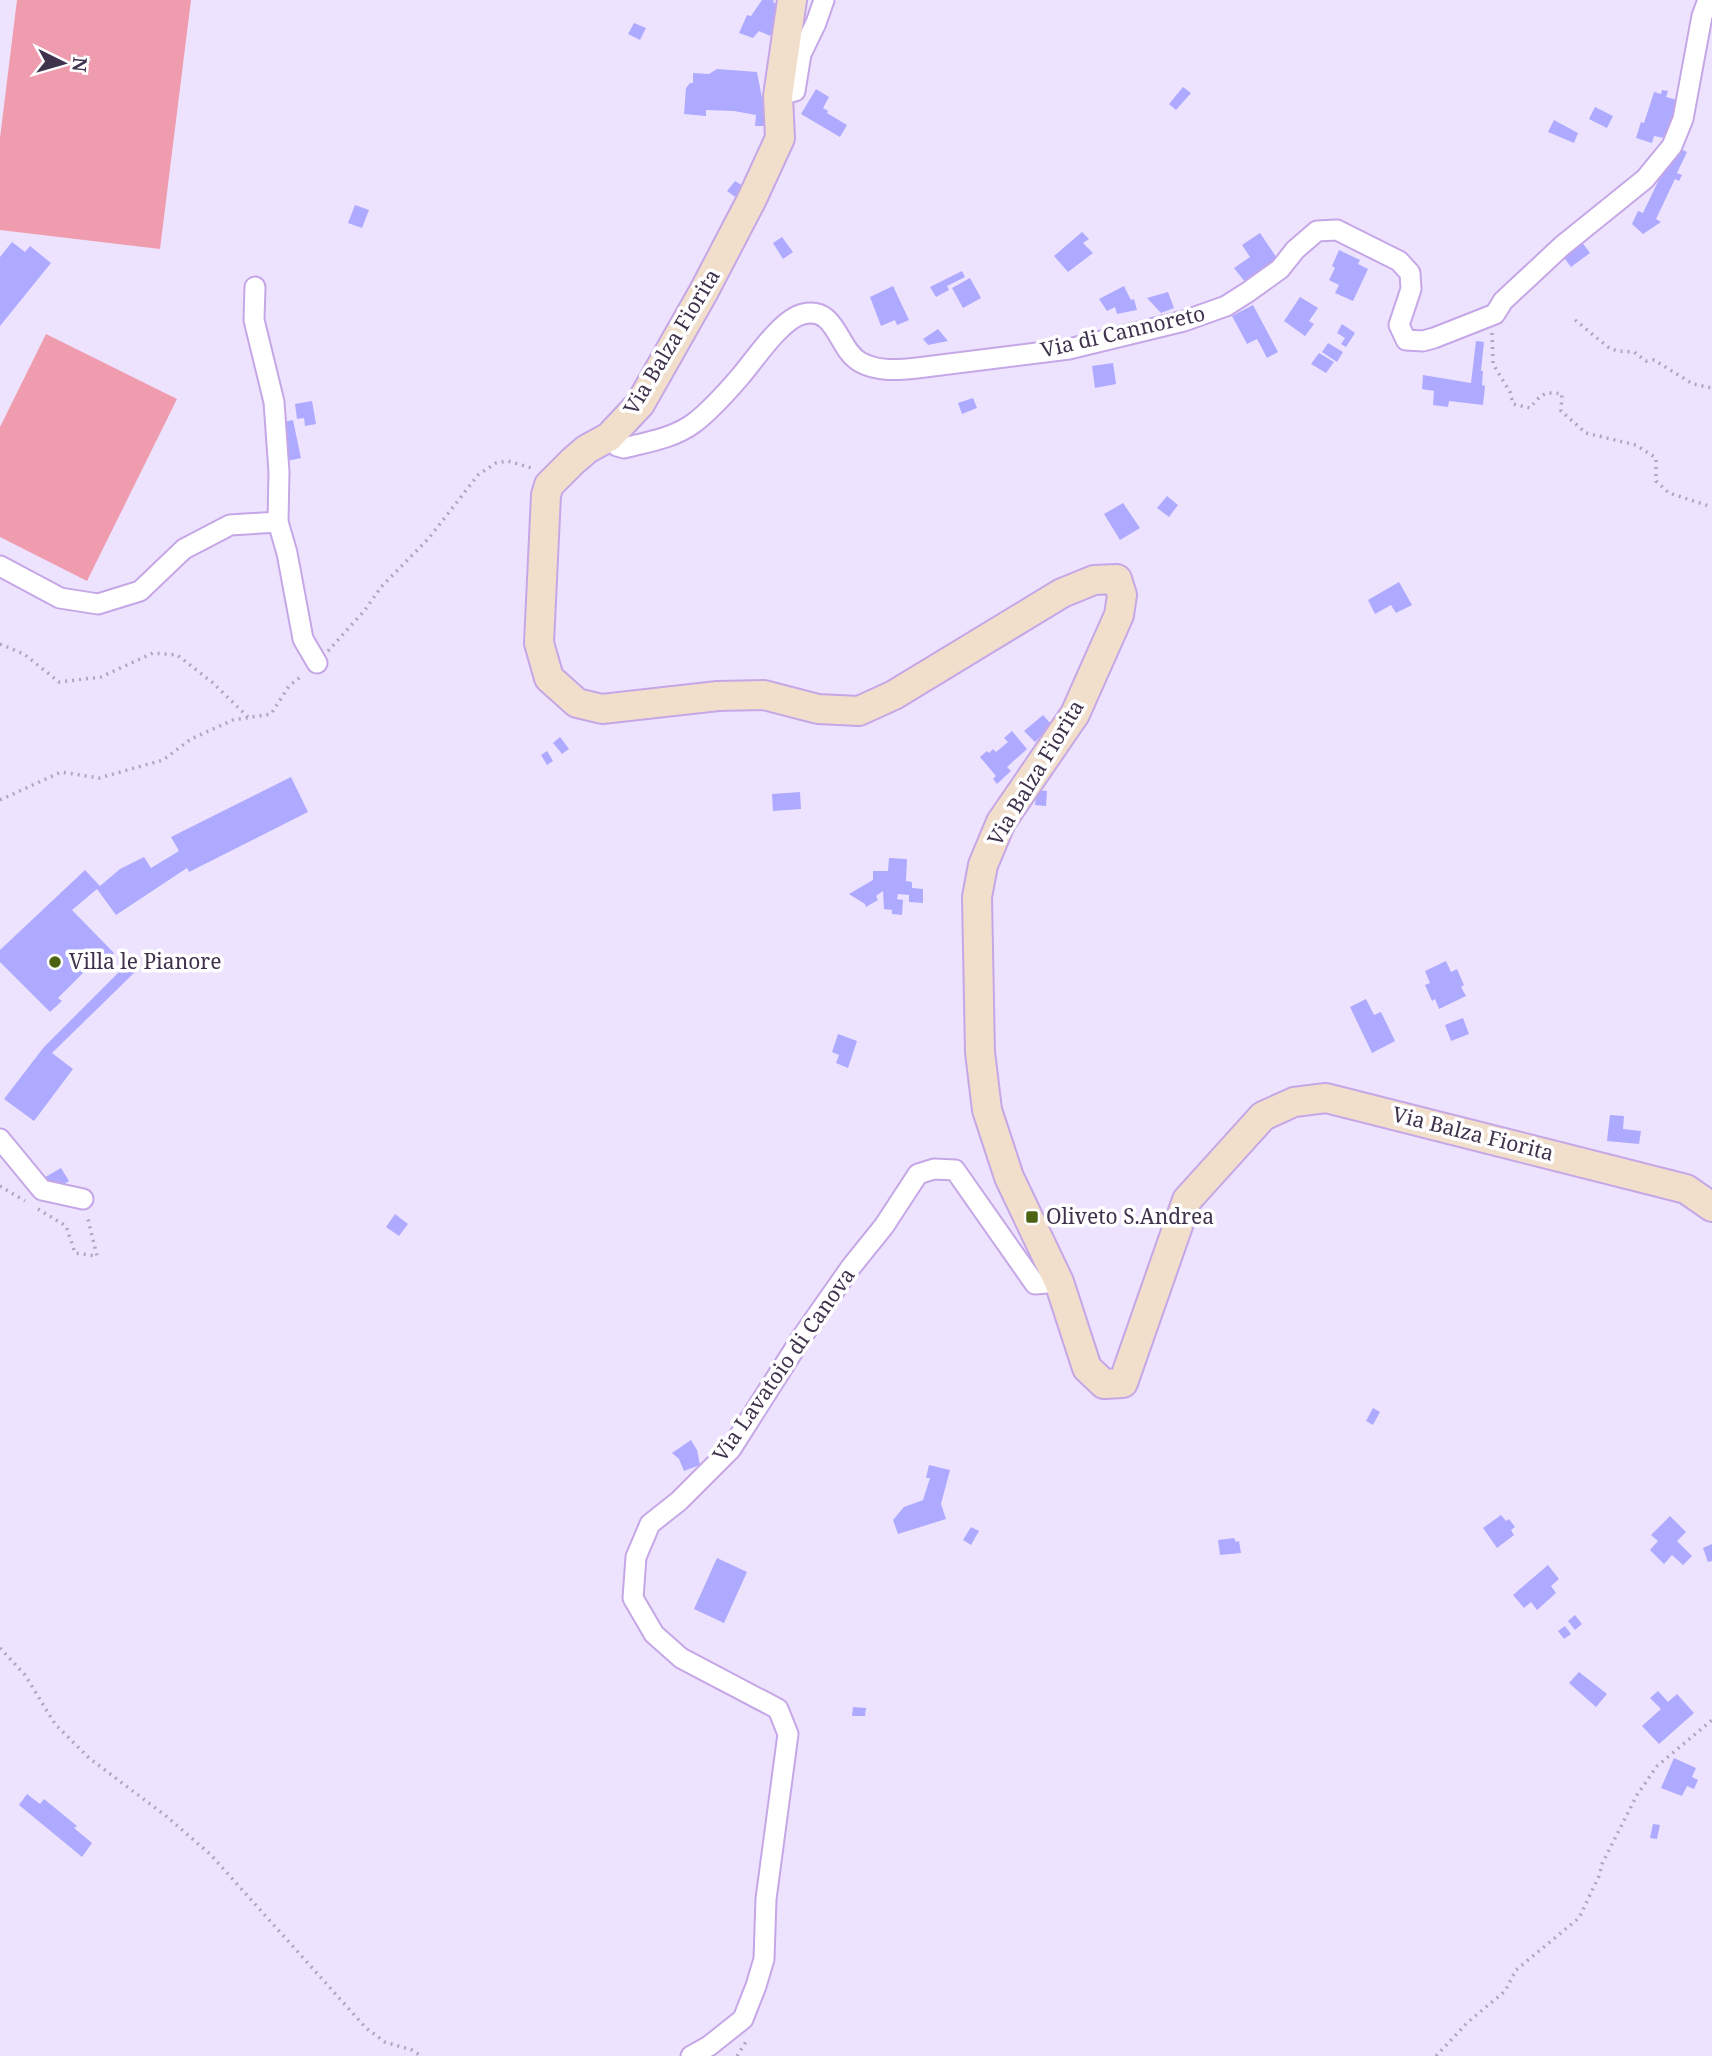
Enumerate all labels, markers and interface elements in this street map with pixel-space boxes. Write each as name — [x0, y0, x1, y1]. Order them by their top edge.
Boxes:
north arrow — [28, 28, 98, 98]
text: N — [66, 56, 94, 73]
street label: Via Balza Fiorita — [617, 263, 726, 420]
street label: Via di Cannoreto — [1038, 299, 1208, 364]
street label: Via Balza Fiorita — [981, 694, 1090, 851]
place label: Villa le Pianore — [69, 947, 221, 975]
marker: Villa le Pianore — [47, 954, 63, 970]
street label: Via Balza Fiorita — [1390, 1099, 1557, 1167]
place label: Oliveto S.Andrea — [1046, 1202, 1214, 1230]
marker: Oliveto S.Andrea — [1024, 1209, 1040, 1225]
street label: Via Lavatoio di Canova — [706, 1262, 861, 1467]

